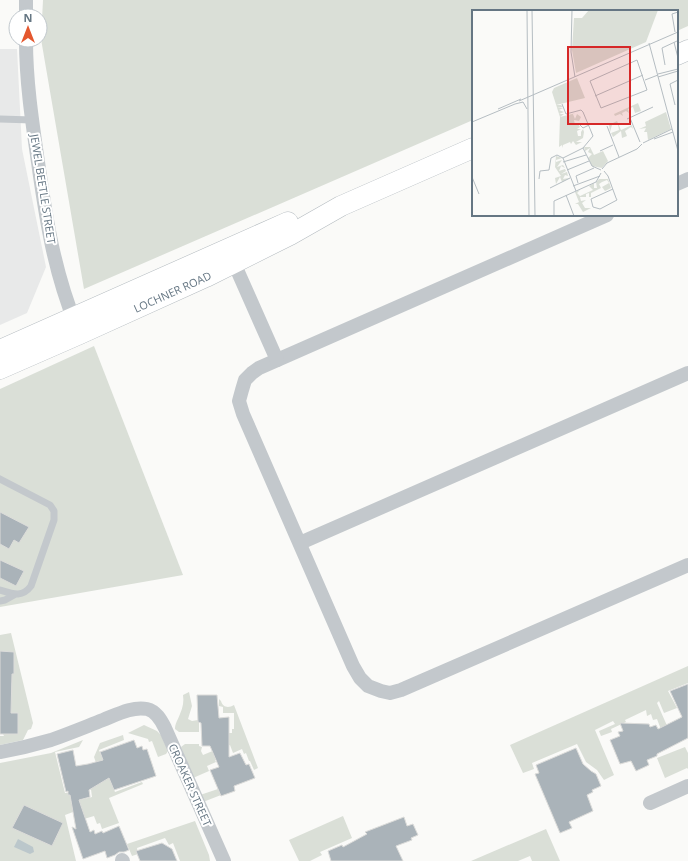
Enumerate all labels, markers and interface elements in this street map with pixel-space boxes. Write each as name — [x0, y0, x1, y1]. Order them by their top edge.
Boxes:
north arrow — [8, 8, 48, 48]
text: N — [24, 10, 32, 25]
inset map — [472, 10, 678, 216]
street label: JEWEL BEETLE STREET — [27, 132, 60, 245]
street label: LOCHNER ROAD — [131, 267, 214, 316]
street label: CROAKER STREET — [166, 741, 215, 828]

